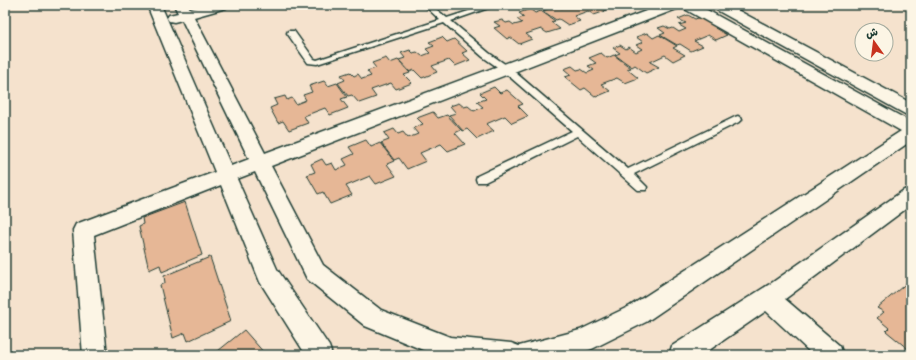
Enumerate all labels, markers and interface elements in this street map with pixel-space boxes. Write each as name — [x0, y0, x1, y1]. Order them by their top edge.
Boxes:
north arrow — [854, 22, 894, 62]
text: ش — [864, 22, 879, 42]

